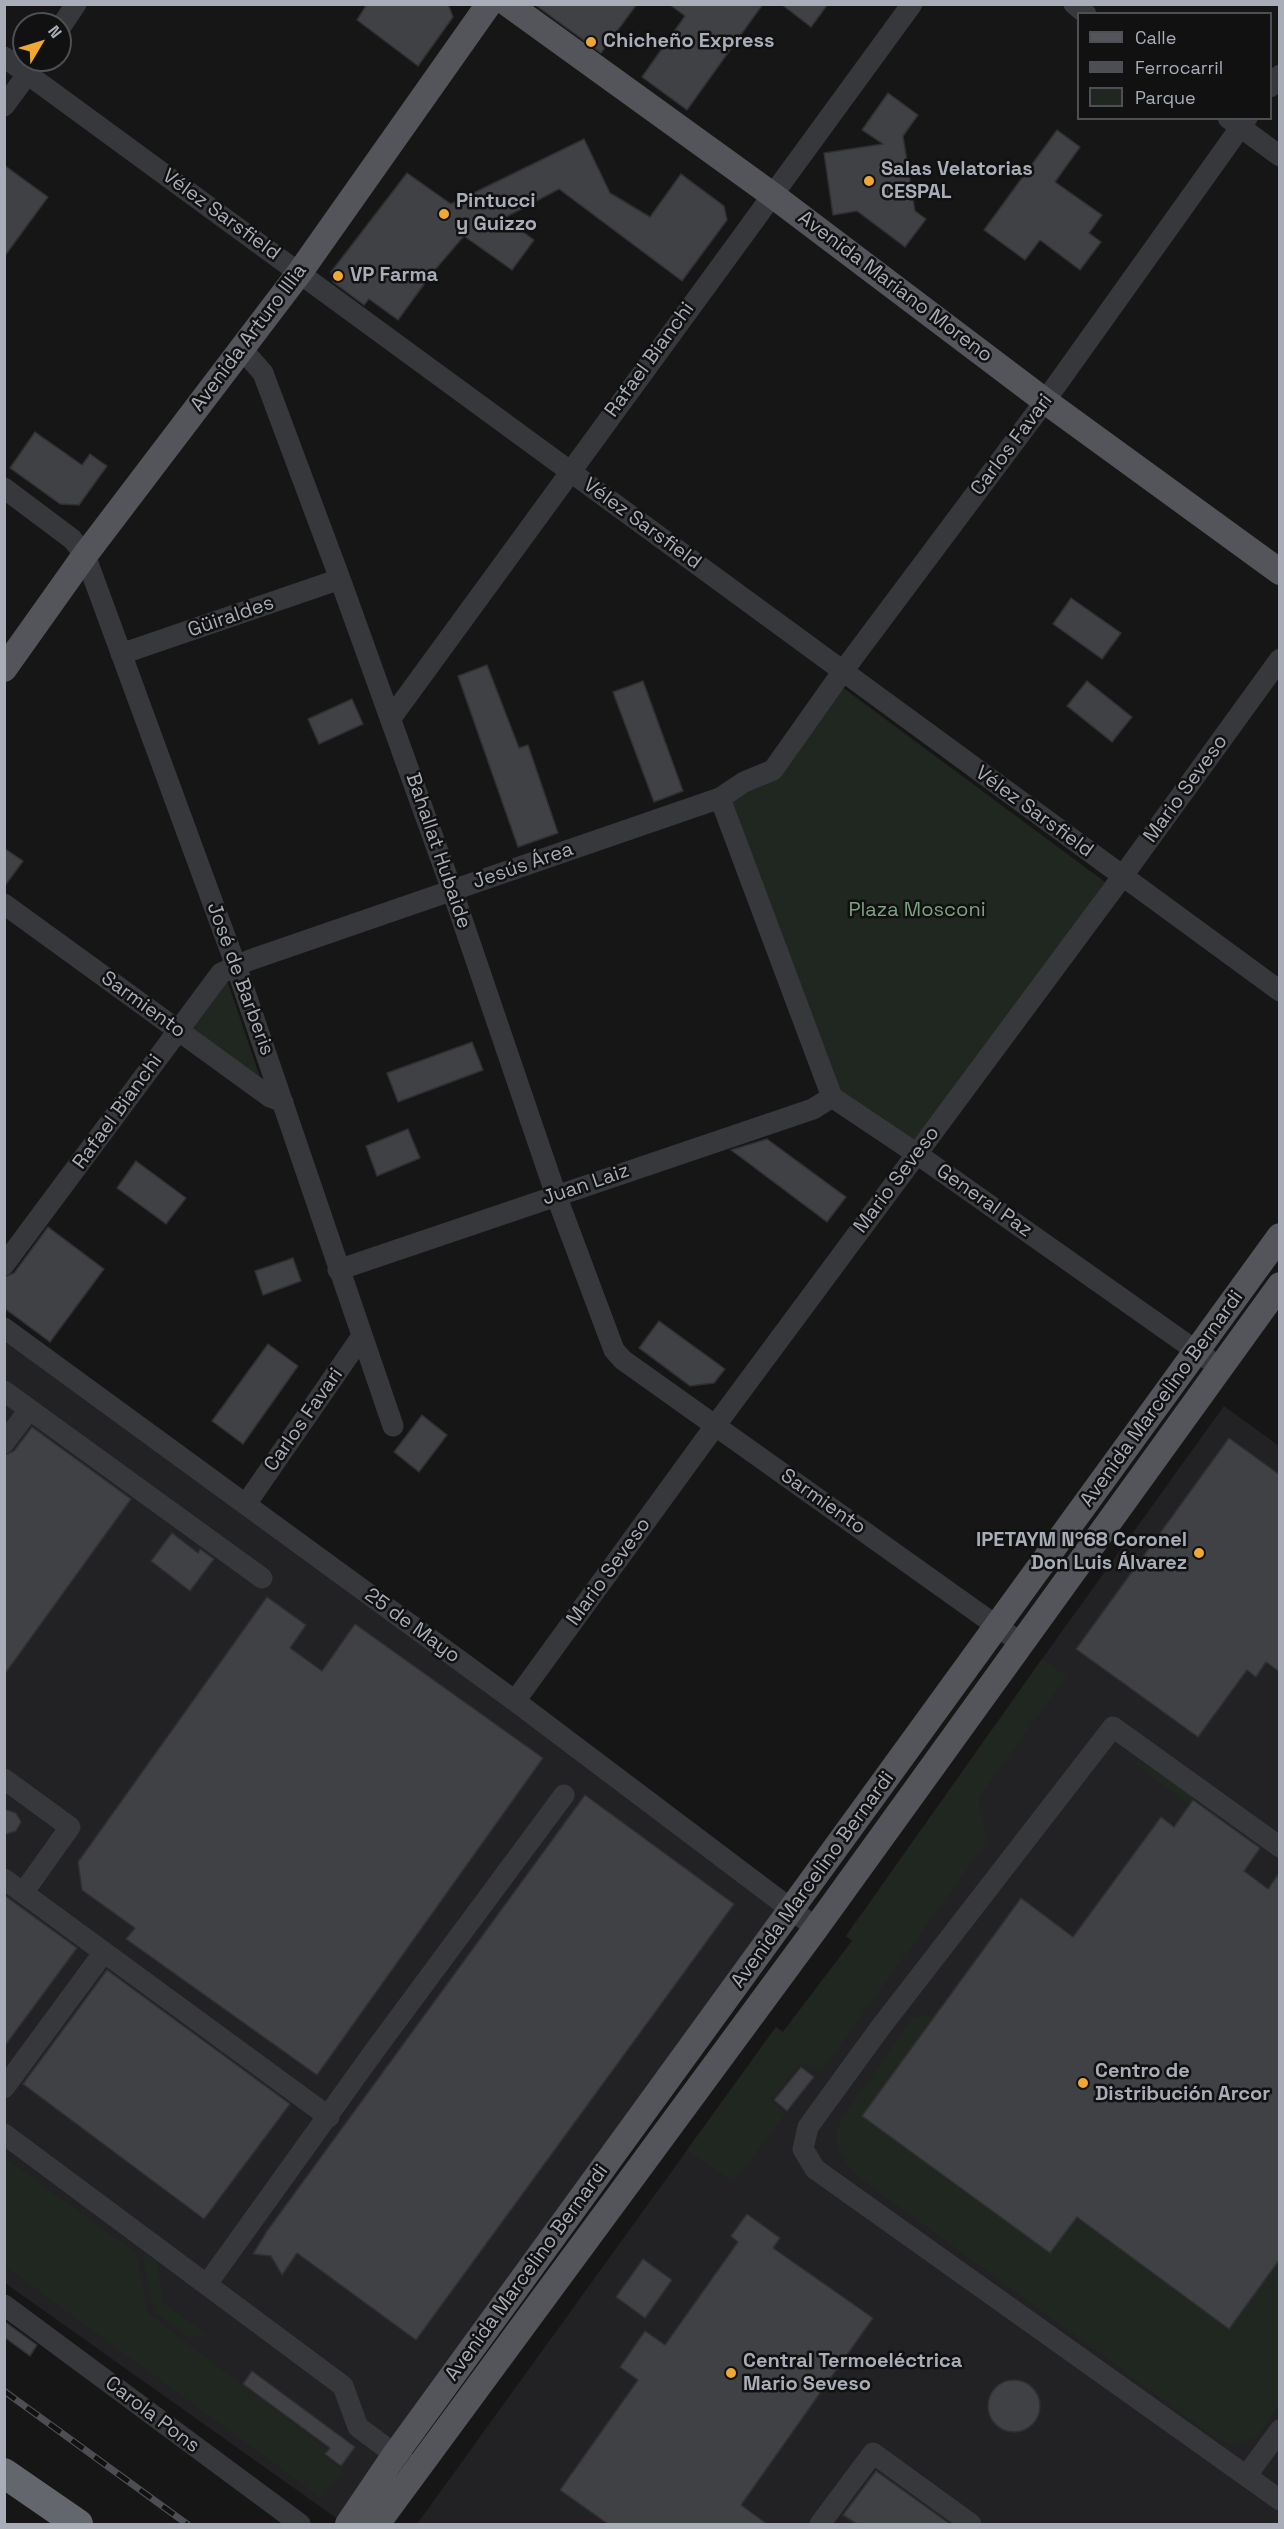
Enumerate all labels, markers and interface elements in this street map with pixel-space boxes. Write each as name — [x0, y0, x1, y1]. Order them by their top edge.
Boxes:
north arrow — [12, 12, 72, 72]
legend — [1077, 12, 1272, 120]
text: N — [43, 21, 67, 43]
text: Calle — [1135, 26, 1176, 49]
place label: Chicheño Express — [603, 30, 774, 54]
marker: Chicheño Express — [584, 35, 598, 49]
text: Ferrocarril — [1135, 56, 1223, 79]
text: Parque — [1135, 86, 1196, 109]
place label: Salas Velatorias CESPAL — [881, 158, 1033, 205]
street label: Vélez Sarsfield — [157, 164, 285, 266]
marker: Salas Velatorias CESPAL — [862, 174, 876, 188]
place label: Pintucci y Guizzo — [456, 190, 537, 237]
street label: Avenida Mariano Moreno — [793, 206, 997, 368]
marker: Pintucci y Guizzo — [437, 207, 451, 221]
street label: Avenida Arturo Illia — [186, 260, 312, 416]
place label: VP Farma — [350, 264, 438, 288]
marker: VP Farma — [331, 269, 345, 283]
street label: Rafael Bianchi — [600, 298, 700, 422]
street label: Carlos Favari — [966, 390, 1058, 500]
street label: Vélez Sarsfield — [578, 473, 706, 575]
street label: Güiraldes — [185, 591, 277, 643]
street label: Mario Seveso — [1139, 730, 1233, 848]
street label: Vélez Sarsfield — [970, 761, 1098, 863]
street label: Bahallat Hubaide — [400, 770, 476, 932]
street label: Jesús Área — [470, 838, 576, 894]
street label: José de Barberis — [201, 899, 279, 1059]
park label: Plaza Mosconi — [848, 899, 986, 923]
street label: Sarmiento — [96, 966, 190, 1044]
street label: Rafael Bianchi — [68, 1050, 168, 1174]
street label: Mario Seveso — [849, 1122, 945, 1238]
street label: Juan Laiz — [539, 1159, 633, 1211]
street label: General Paz — [931, 1159, 1037, 1243]
street label: Avenida Marcelino Bernardi — [1075, 1286, 1249, 1512]
street label: Carlos Favari — [260, 1364, 348, 1476]
street label: Sarmiento — [776, 1464, 870, 1540]
street label: Mario Seveso — [562, 1513, 656, 1631]
place label: IPETAYM Nº68 Coronel Don Luis Álvarez — [976, 1529, 1187, 1576]
marker: IPETAYM Nº68 Coronel Don Luis Álvarez — [1192, 1546, 1206, 1560]
street label: 25 de Mayo — [360, 1583, 464, 1669]
street label: Avenida Marcelino Bernardi — [726, 1767, 900, 1993]
place label: Centro de Distribución Arcor — [1095, 2060, 1270, 2107]
marker: Centro de Distribución Arcor — [1076, 2076, 1090, 2090]
street label: Avenida Marcelino Bernardi — [440, 2160, 614, 2386]
place label: Central Termoeléctrica Mario Seveso — [743, 2350, 962, 2397]
marker: Central Termoeléctrica Mario Seveso — [724, 2366, 738, 2380]
street label: Carola Pons — [100, 2372, 204, 2458]

